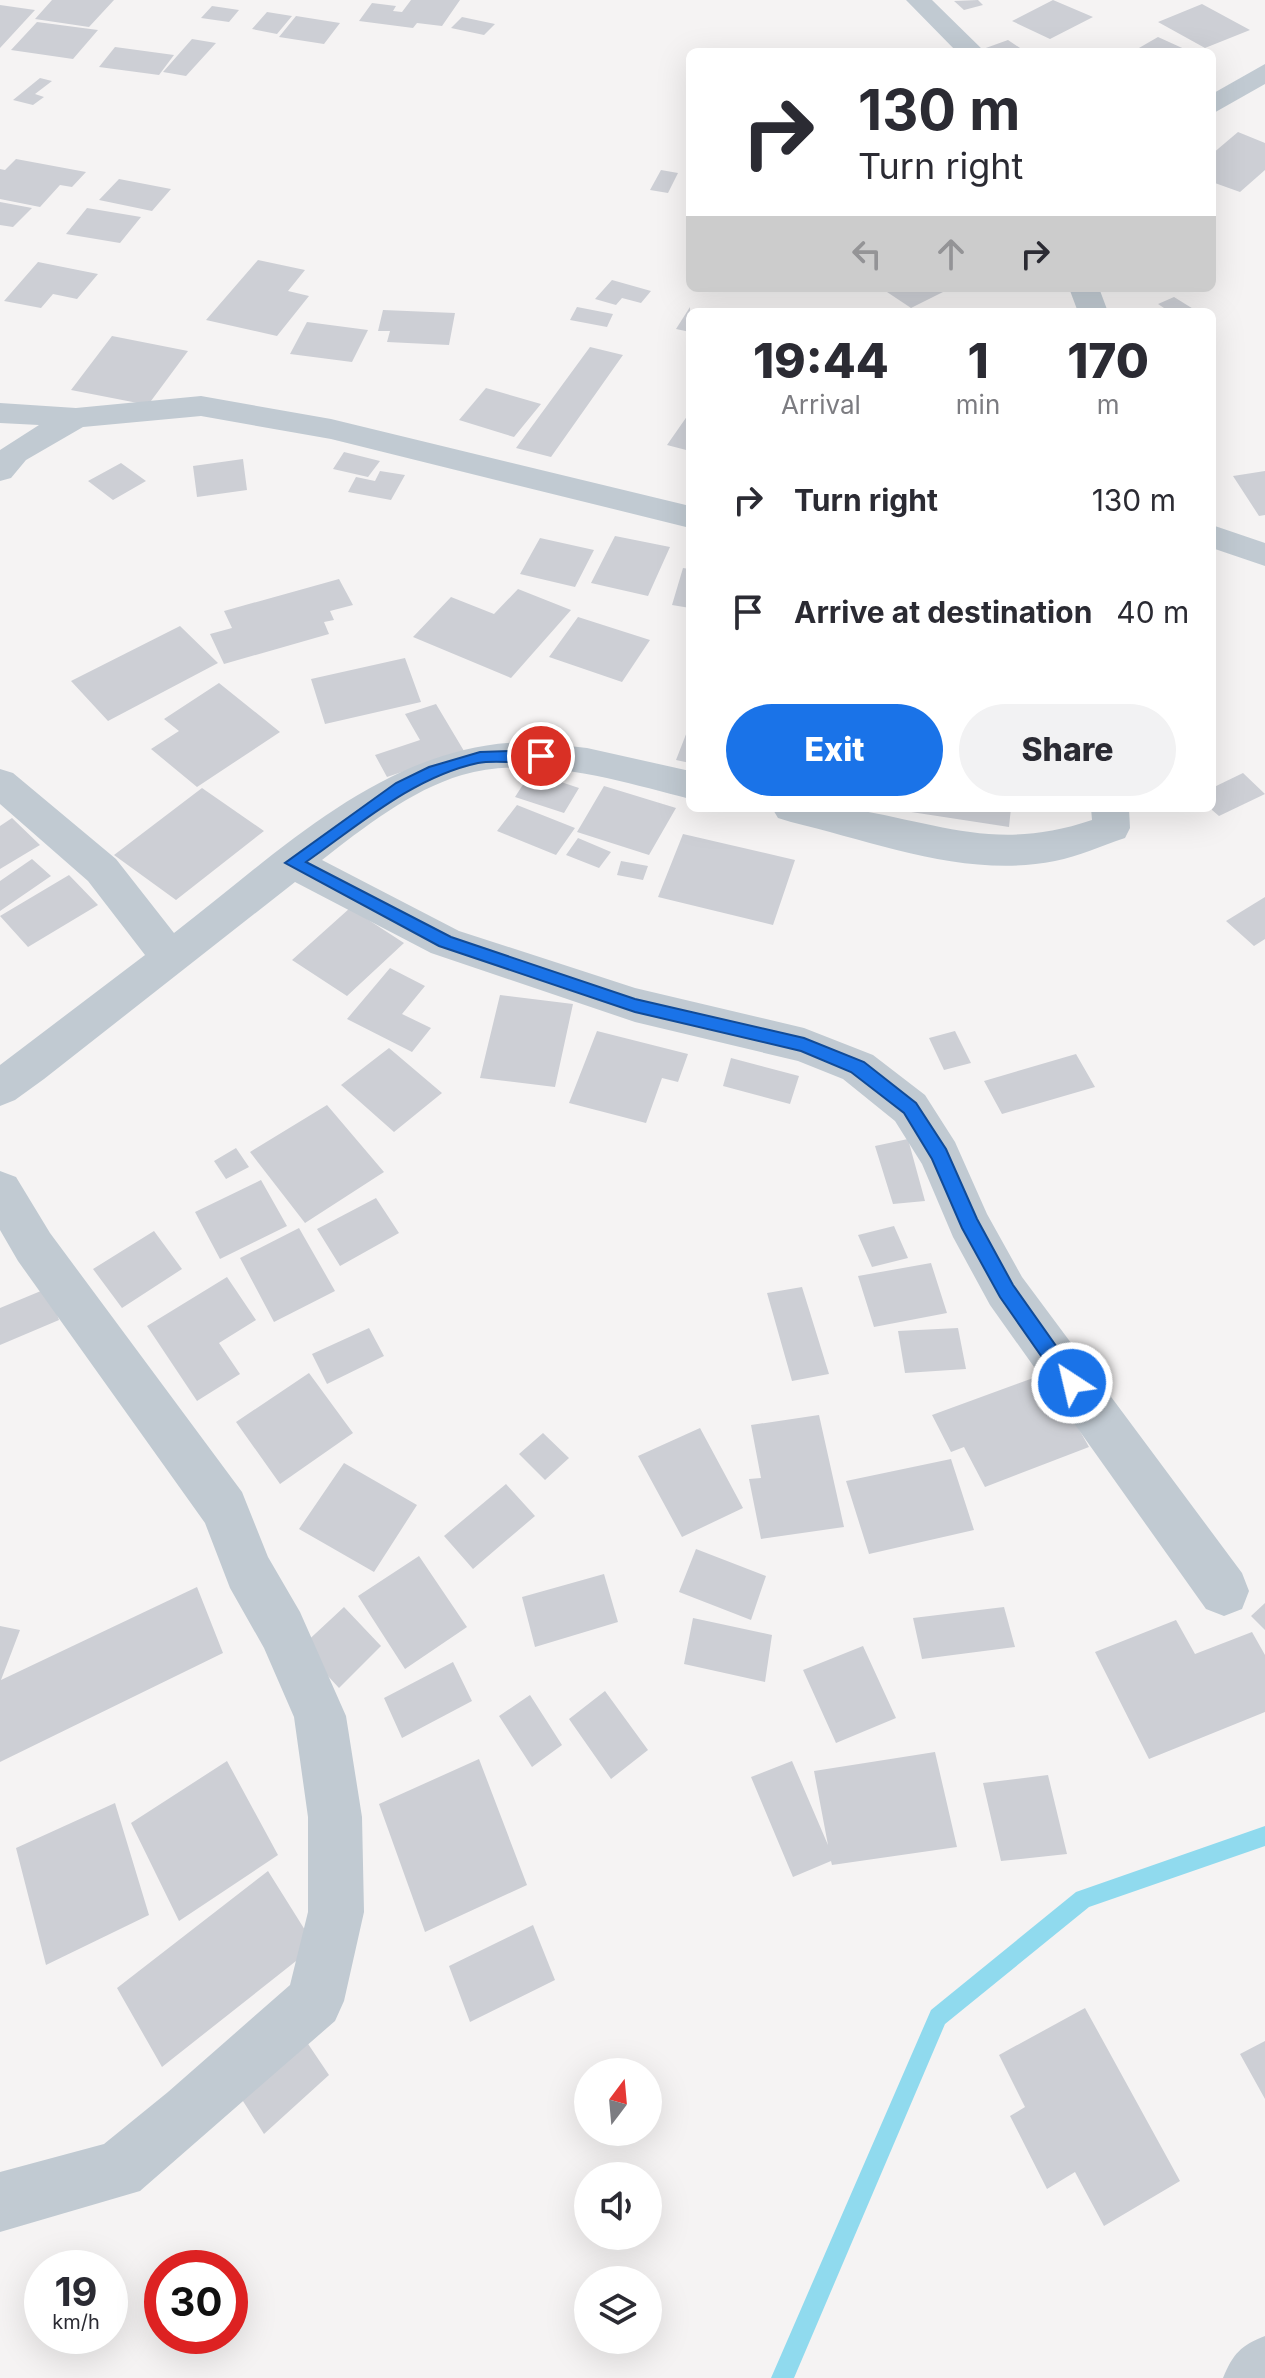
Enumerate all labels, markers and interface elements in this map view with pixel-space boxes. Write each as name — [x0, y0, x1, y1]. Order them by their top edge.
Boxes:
text: 130 m — [858, 76, 1020, 144]
icon: right — [726, 80, 830, 184]
text: Turn right — [858, 144, 1023, 188]
icon: left — [845, 232, 889, 276]
icon: ahead — [929, 232, 973, 276]
icon: right — [1013, 232, 1057, 276]
text: 19:44 — [753, 331, 889, 390]
text: 1 — [967, 331, 989, 390]
text: 170 — [1067, 331, 1149, 390]
text: Arrival — [781, 389, 861, 420]
text: min — [956, 389, 1000, 420]
text: m — [1097, 389, 1120, 420]
icon: right — [726, 478, 770, 522]
text: Turn right — [794, 482, 938, 518]
text: 130 m — [1092, 482, 1176, 518]
icon: arrive — [726, 590, 770, 634]
text: Arrive at destination — [794, 594, 1092, 630]
text: 40 m — [1116, 594, 1189, 630]
button: Exit — [726, 704, 943, 796]
button: Share — [959, 704, 1176, 796]
pin — [507, 722, 575, 790]
icon: arrive — [519, 734, 563, 778]
position arrow — [1030, 1341, 1114, 1425]
north arrow — [574, 2058, 662, 2146]
map controls — [574, 2058, 662, 2354]
button: sound — [574, 2162, 662, 2250]
speed limit sign: 30 — [144, 2250, 248, 2354]
button: layers — [574, 2266, 662, 2354]
text: 19 — [54, 2267, 98, 2316]
text: km/h — [52, 2310, 100, 2334]

